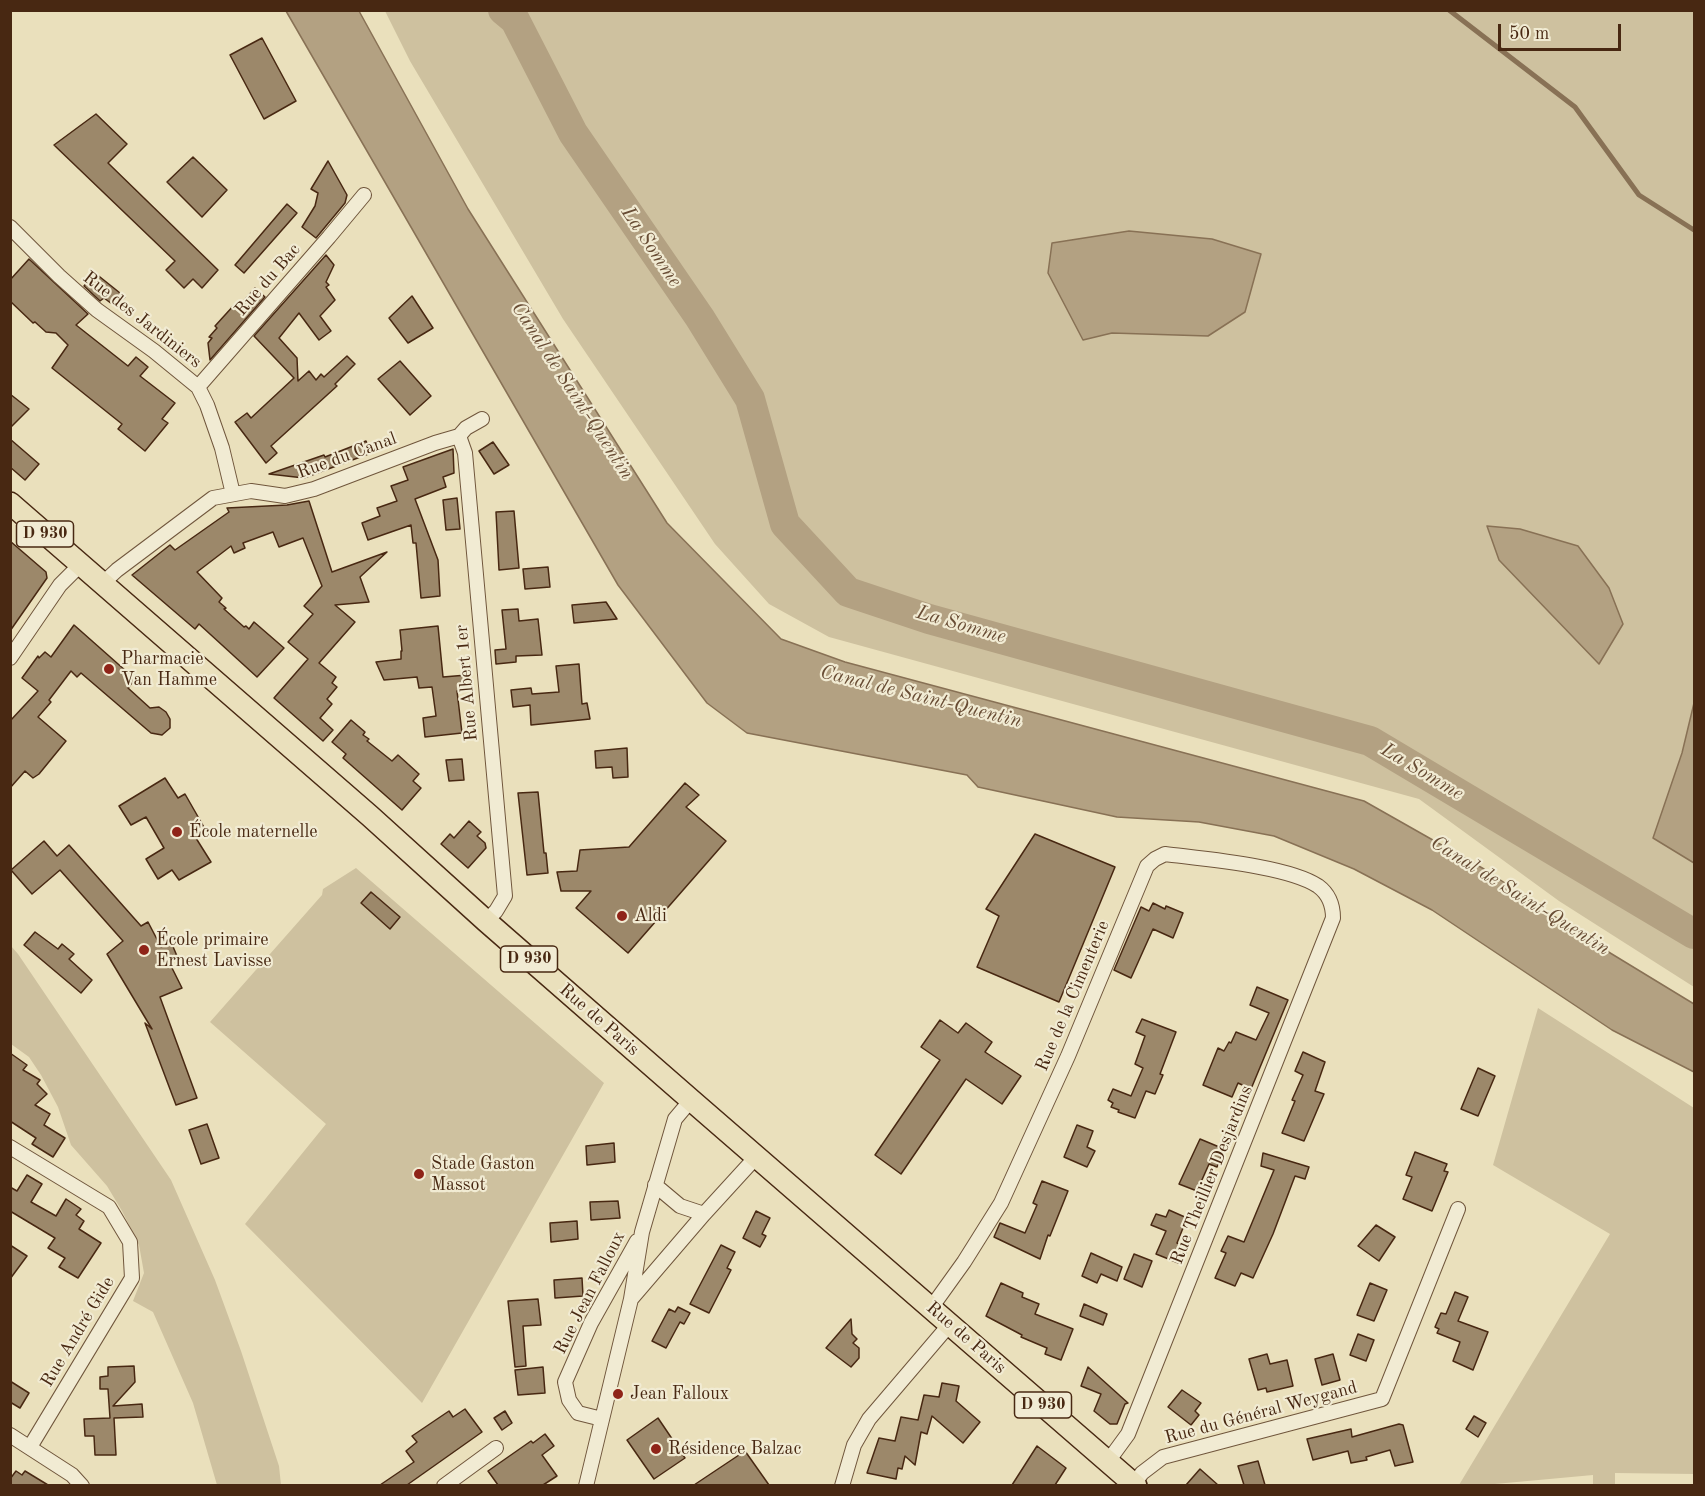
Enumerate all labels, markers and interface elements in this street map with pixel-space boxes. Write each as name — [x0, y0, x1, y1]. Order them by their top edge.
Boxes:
scale bar — [1501, 12, 1624, 50]
text: 50 m — [1509, 25, 1549, 43]
water label: La Somme — [615, 202, 687, 292]
street label: Rue du Bac — [231, 239, 305, 321]
street label: Rue des Jardiniers — [78, 267, 206, 373]
water label: Canal de Saint-Quentin — [506, 298, 638, 484]
street label: Rue du Canal — [294, 428, 400, 484]
road number: D 930 — [16, 521, 74, 547]
water label: La Somme — [913, 601, 1009, 649]
street label: Rue Albert 1er — [451, 624, 483, 742]
place label: Pharmacie Van Hamme — [121, 648, 217, 690]
water label: Canal de Saint-Quentin — [818, 660, 1024, 734]
marker: Pharmacie Van Hamme — [102, 662, 116, 676]
water label: La Somme — [1376, 738, 1468, 806]
place label: École maternelle — [189, 821, 318, 843]
marker: École maternelle — [170, 825, 184, 839]
water label: Canal de Saint-Quentin — [1426, 831, 1614, 961]
place label: Aldi — [634, 905, 667, 927]
marker: Aldi — [615, 909, 629, 923]
street label: Rue de la Cimenterie — [1031, 917, 1115, 1075]
place label: École primaire Ernest Lavisse — [156, 929, 272, 972]
marker: École primaire Ernest Lavisse — [137, 943, 151, 957]
road number: D 930 — [500, 946, 558, 972]
street label: Rue de Paris — [555, 979, 643, 1061]
street label: Rue Theillier Desjardins — [1166, 1082, 1258, 1268]
place label: Stade Gaston Massot — [431, 1153, 535, 1196]
marker: Stade Gaston Massot — [412, 1167, 426, 1181]
street label: Rue Jean Falloux — [550, 1228, 630, 1358]
street label: Rue André Gide — [37, 1273, 119, 1391]
street label: Rue de Paris — [922, 1297, 1010, 1379]
street label: Rue du Général Weygand — [1162, 1377, 1360, 1449]
place label: Jean Falloux — [630, 1383, 729, 1405]
marker: Jean Falloux — [611, 1387, 625, 1401]
road number: D 930 — [1014, 1392, 1072, 1418]
place label: Résidence Balzac — [668, 1438, 801, 1460]
marker: Résidence Balzac — [649, 1442, 663, 1456]

